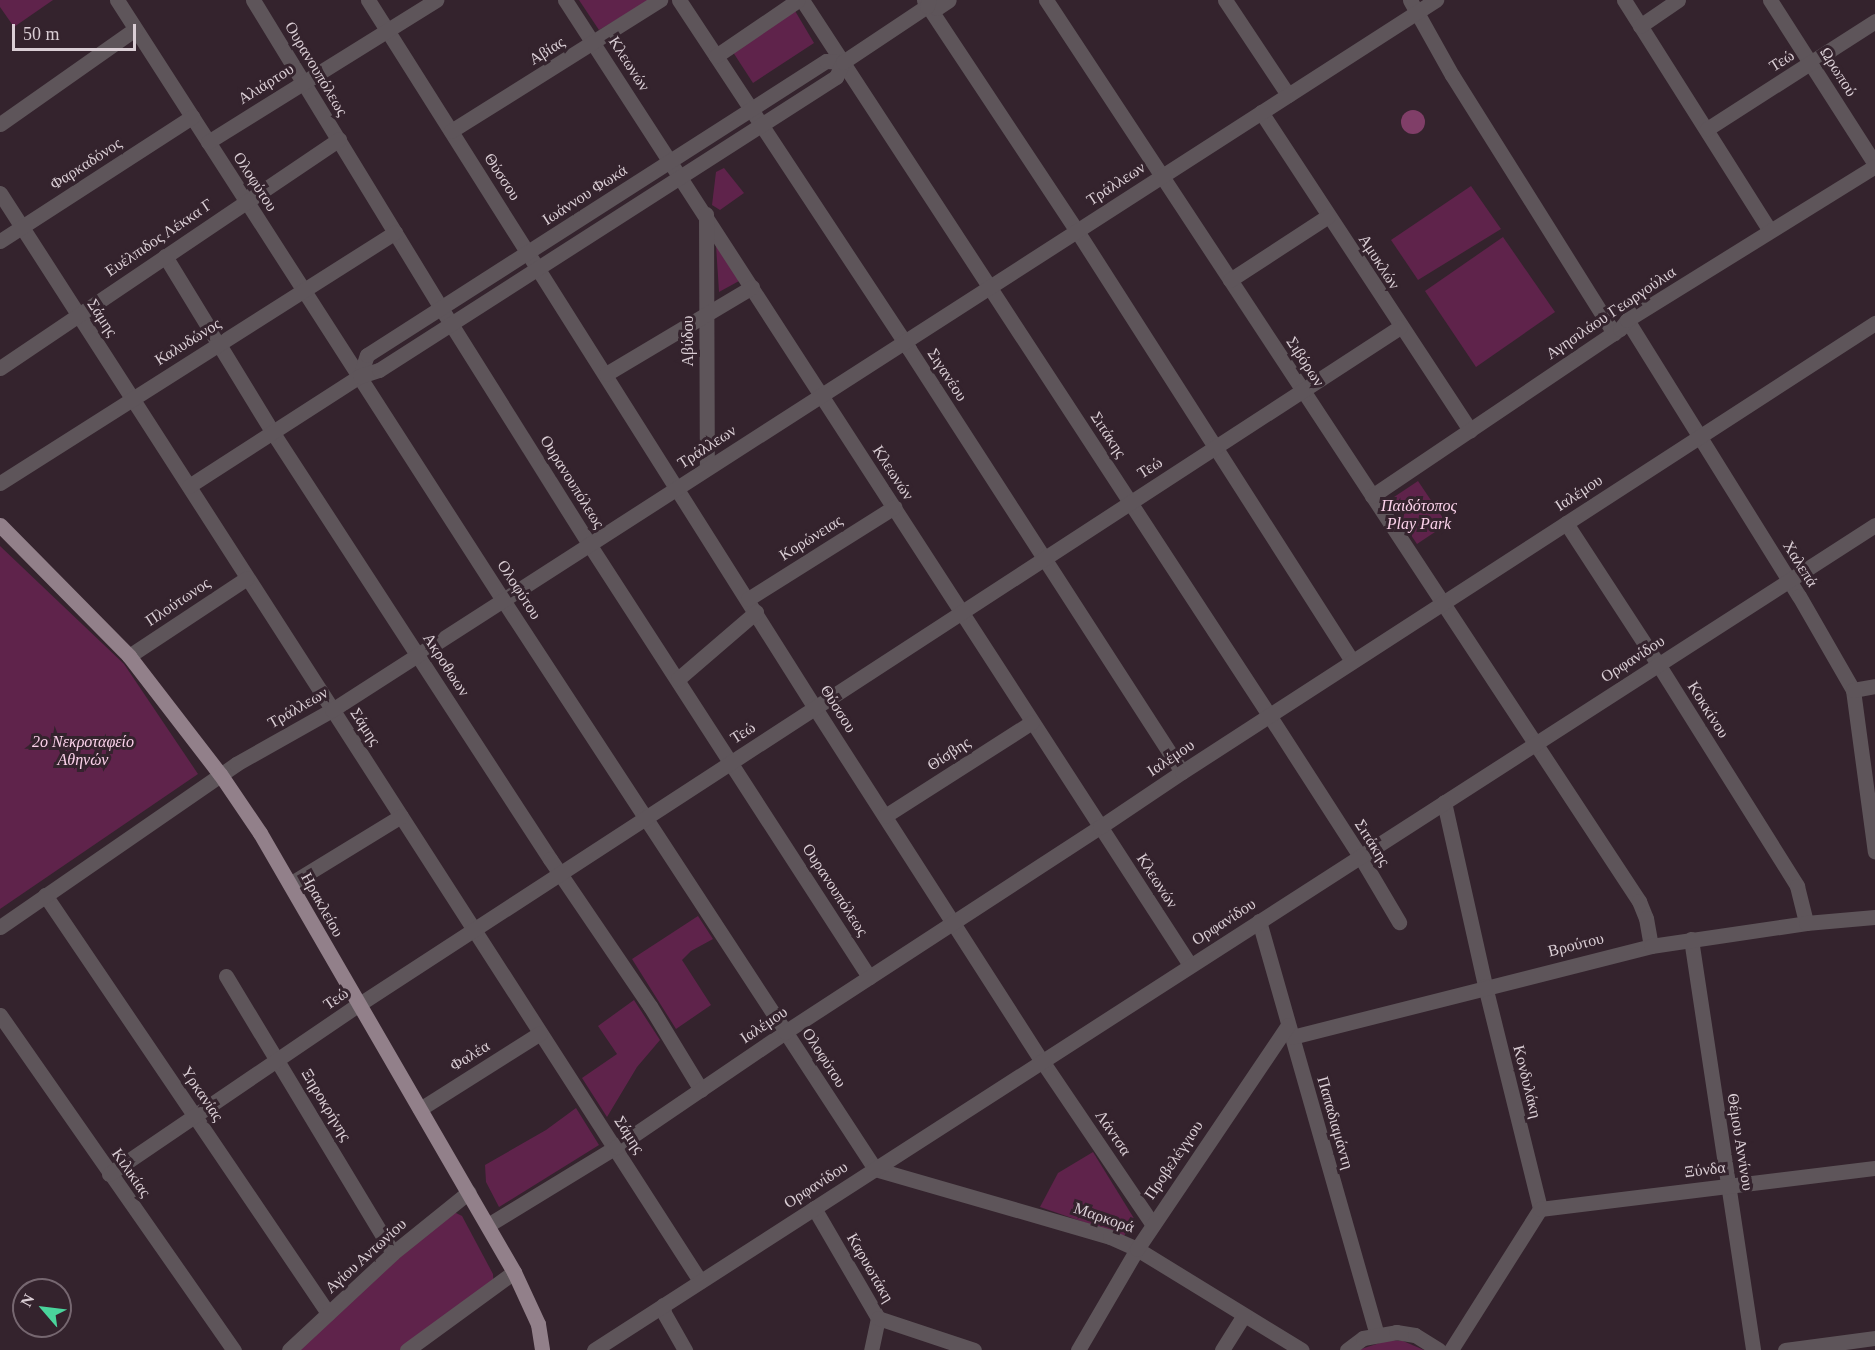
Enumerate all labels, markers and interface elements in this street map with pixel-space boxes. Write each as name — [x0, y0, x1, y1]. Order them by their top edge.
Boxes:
scale bar — [15, 12, 140, 50]
street label: Ουρανουπόλεως — [280, 18, 352, 120]
text: 50 m — [23, 24, 60, 44]
street label: Αβίας — [525, 33, 569, 69]
street label: Κλεωνών — [604, 33, 654, 95]
street label: Ωρωπού — [1815, 44, 1861, 100]
street label: Τεώ — [1766, 46, 1798, 76]
street label: Αλιάρτου — [235, 59, 297, 109]
street label: Φαρκαδόνος — [47, 134, 125, 194]
street label: Ολοφύτου — [229, 149, 281, 215]
street label: Θύσσου — [480, 150, 524, 204]
street label: Τράλλεων — [1083, 158, 1149, 210]
street label: Ιωάννου Φωκά — [539, 160, 631, 230]
street label: Ευέλπιδος Λέκκα Γ — [101, 195, 217, 281]
street label: Αμυκλών — [1354, 231, 1404, 293]
street label: Αγησιλάου Γεωργούλια — [1542, 262, 1680, 364]
street label: Σάμης — [83, 296, 121, 340]
street label: Καλυδώνος — [151, 314, 225, 370]
street label: Αβύδου — [678, 315, 698, 367]
street label: Σιβόρων — [1282, 333, 1328, 391]
street label: Σιγανέου — [923, 345, 971, 405]
street label: Σιτάκης — [1086, 408, 1130, 462]
street label: Τράλλεων — [674, 421, 740, 473]
street label: Ουρανουπόλεως — [536, 432, 608, 532]
street label: Κλεωνών — [868, 442, 918, 504]
street label: Τεώ — [1134, 453, 1166, 483]
street label: Ιαλέμου — [1552, 471, 1606, 515]
park label: Παιδότοπος Play Park — [1381, 496, 1457, 534]
street label: Κορώνειας — [776, 511, 846, 565]
street label: Χαλεπά — [1778, 537, 1822, 591]
street label: Ολοφύτου — [493, 557, 545, 623]
street label: Πλούτωνος — [142, 573, 214, 631]
street label: Ακροθωων — [418, 630, 474, 700]
street label: Ορφανίδου — [1598, 631, 1668, 687]
street label: Κοκκίνου — [1683, 678, 1733, 742]
street label: Θύσσου — [816, 682, 860, 736]
street label: Τράλλεων — [265, 683, 331, 733]
street label: Σάμης — [346, 705, 384, 749]
street label: Τεώ — [727, 718, 759, 748]
park label: 2ο Νεκροταφείο Αθηνών — [32, 732, 134, 770]
street label: Θίσβης — [924, 733, 974, 775]
street label: Ιαλέμου — [1144, 735, 1198, 781]
street label: Σιτάκης — [1350, 816, 1394, 870]
street label: Ουρανουπόλεως — [798, 840, 872, 940]
street label: Κλεωνών — [1132, 850, 1182, 912]
street label: Ηρακλείου — [296, 869, 348, 941]
street label: Ορφανίδου — [1189, 894, 1259, 950]
street label: Βρούτου — [1546, 929, 1606, 961]
street label: Τεώ — [320, 984, 352, 1014]
street label: Ιαλέμου — [737, 1002, 791, 1048]
street label: Ολοφύτου — [798, 1025, 850, 1091]
street label: Φαλέα — [447, 1036, 493, 1076]
street label: Κονδυλάκη — [1509, 1043, 1545, 1121]
street label: Υρκανίας — [177, 1063, 227, 1125]
street label: Ξηροκρήνης — [297, 1065, 355, 1145]
street label: Παπαδιαμάντη — [1313, 1074, 1357, 1172]
street label: Θέμου Αννίνου — [1723, 1092, 1757, 1192]
street label: Λάντσα — [1091, 1107, 1135, 1159]
street label: Σάμης — [610, 1113, 648, 1157]
street label: Προβελέγγιου — [1141, 1117, 1207, 1203]
street label: Κιλικίας — [107, 1145, 155, 1201]
street label: Ορφανίδου — [781, 1157, 851, 1213]
street label: Ξύνδα — [1683, 1158, 1727, 1182]
street label: Μαρκορά — [1071, 1199, 1137, 1237]
street label: Αγίου Αντωνίου — [321, 1214, 411, 1298]
street label: Καρυωτάκη — [842, 1230, 898, 1306]
north arrow — [12, 1278, 72, 1338]
text: N — [17, 1291, 38, 1309]

